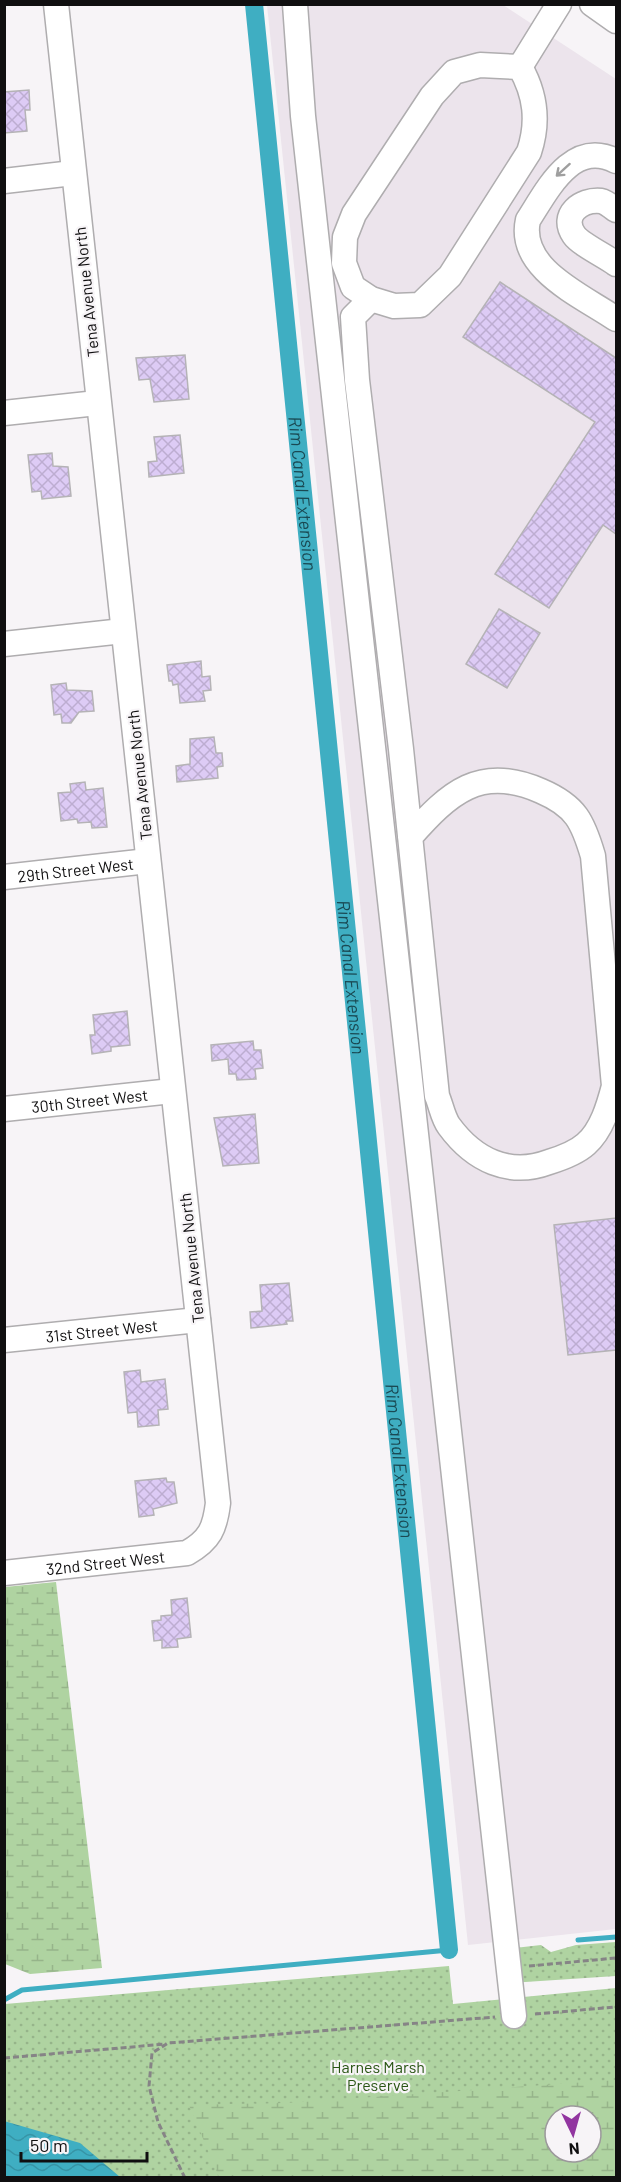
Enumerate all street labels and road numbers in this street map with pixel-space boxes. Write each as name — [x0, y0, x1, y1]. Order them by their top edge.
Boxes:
street label: Tena Avenue North — [70, 226, 102, 358]
street label: Tena Avenue North — [123, 709, 155, 841]
street label: 29th Street West — [17, 853, 135, 885]
street label: 30th Street West — [30, 1084, 149, 1116]
street label: Tena Avenue North — [175, 1192, 207, 1324]
street label: 31st Street West — [45, 1315, 158, 1345]
street label: 32nd Street West — [45, 1546, 166, 1578]

